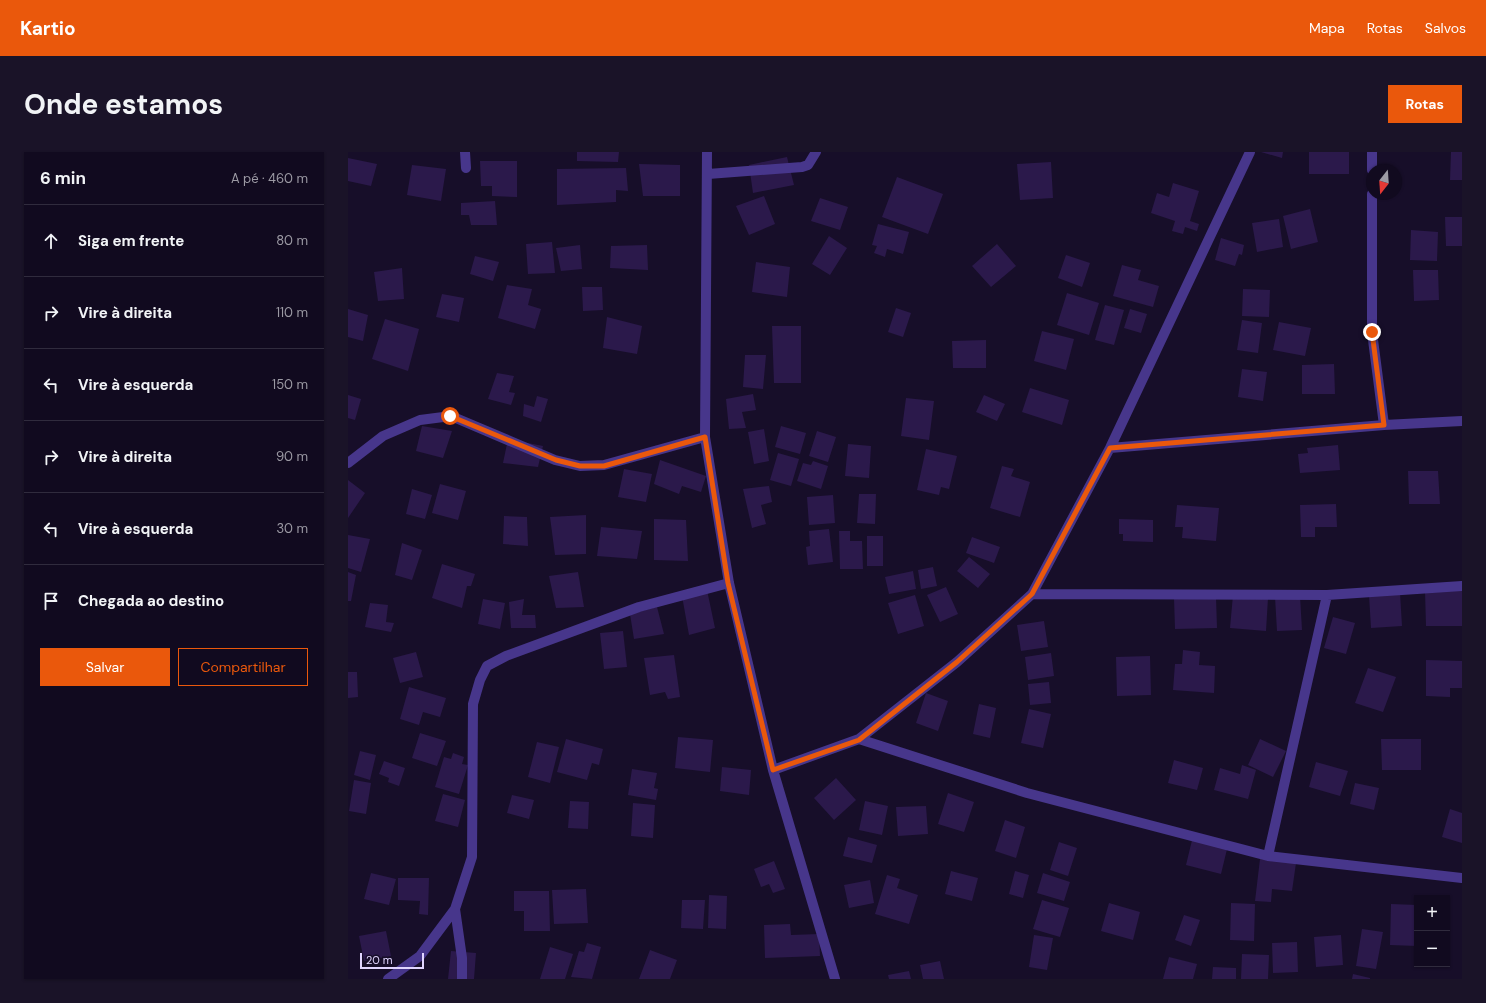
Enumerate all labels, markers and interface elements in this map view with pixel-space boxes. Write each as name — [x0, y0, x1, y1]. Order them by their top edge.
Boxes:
text: Kartio — [20, 16, 76, 41]
text: Mapa — [1309, 19, 1345, 37]
text: Rotas — [1367, 19, 1403, 37]
text: Salvos — [1425, 19, 1466, 37]
button: Rotas — [1388, 85, 1462, 123]
text: Onde estamos — [24, 86, 223, 123]
north arrow — [1366, 164, 1402, 200]
text: 6 min — [40, 167, 86, 189]
text: A pé · 460 m — [231, 170, 308, 187]
icon: ahead — [40, 230, 62, 252]
text: Siga em frente — [78, 231, 184, 251]
text: 80 m — [276, 232, 308, 249]
icon: right — [40, 302, 62, 324]
text: Vire à direita — [78, 303, 172, 323]
text: 110 m — [276, 304, 308, 321]
route end — [1363, 323, 1381, 341]
icon: left — [40, 374, 62, 396]
text: Vire à esquerda — [78, 375, 193, 395]
text: 150 m — [272, 376, 308, 393]
route start — [441, 407, 459, 425]
icon: right — [40, 446, 62, 468]
text: Vire à direita — [78, 447, 172, 467]
text: 90 m — [276, 448, 308, 465]
icon: left — [40, 518, 62, 540]
text: Vire à esquerda — [78, 519, 193, 539]
text: 30 m — [276, 520, 308, 537]
icon: arrive — [40, 590, 62, 612]
text: Chegada ao destino — [78, 591, 224, 611]
button: Salvar — [40, 648, 170, 686]
button: Compartilhar — [178, 648, 308, 686]
map controls — [1414, 895, 1450, 967]
button: + — [1414, 895, 1450, 931]
button: − — [1414, 931, 1450, 967]
scale bar — [360, 951, 424, 970]
text: 20 m — [366, 953, 392, 967]

